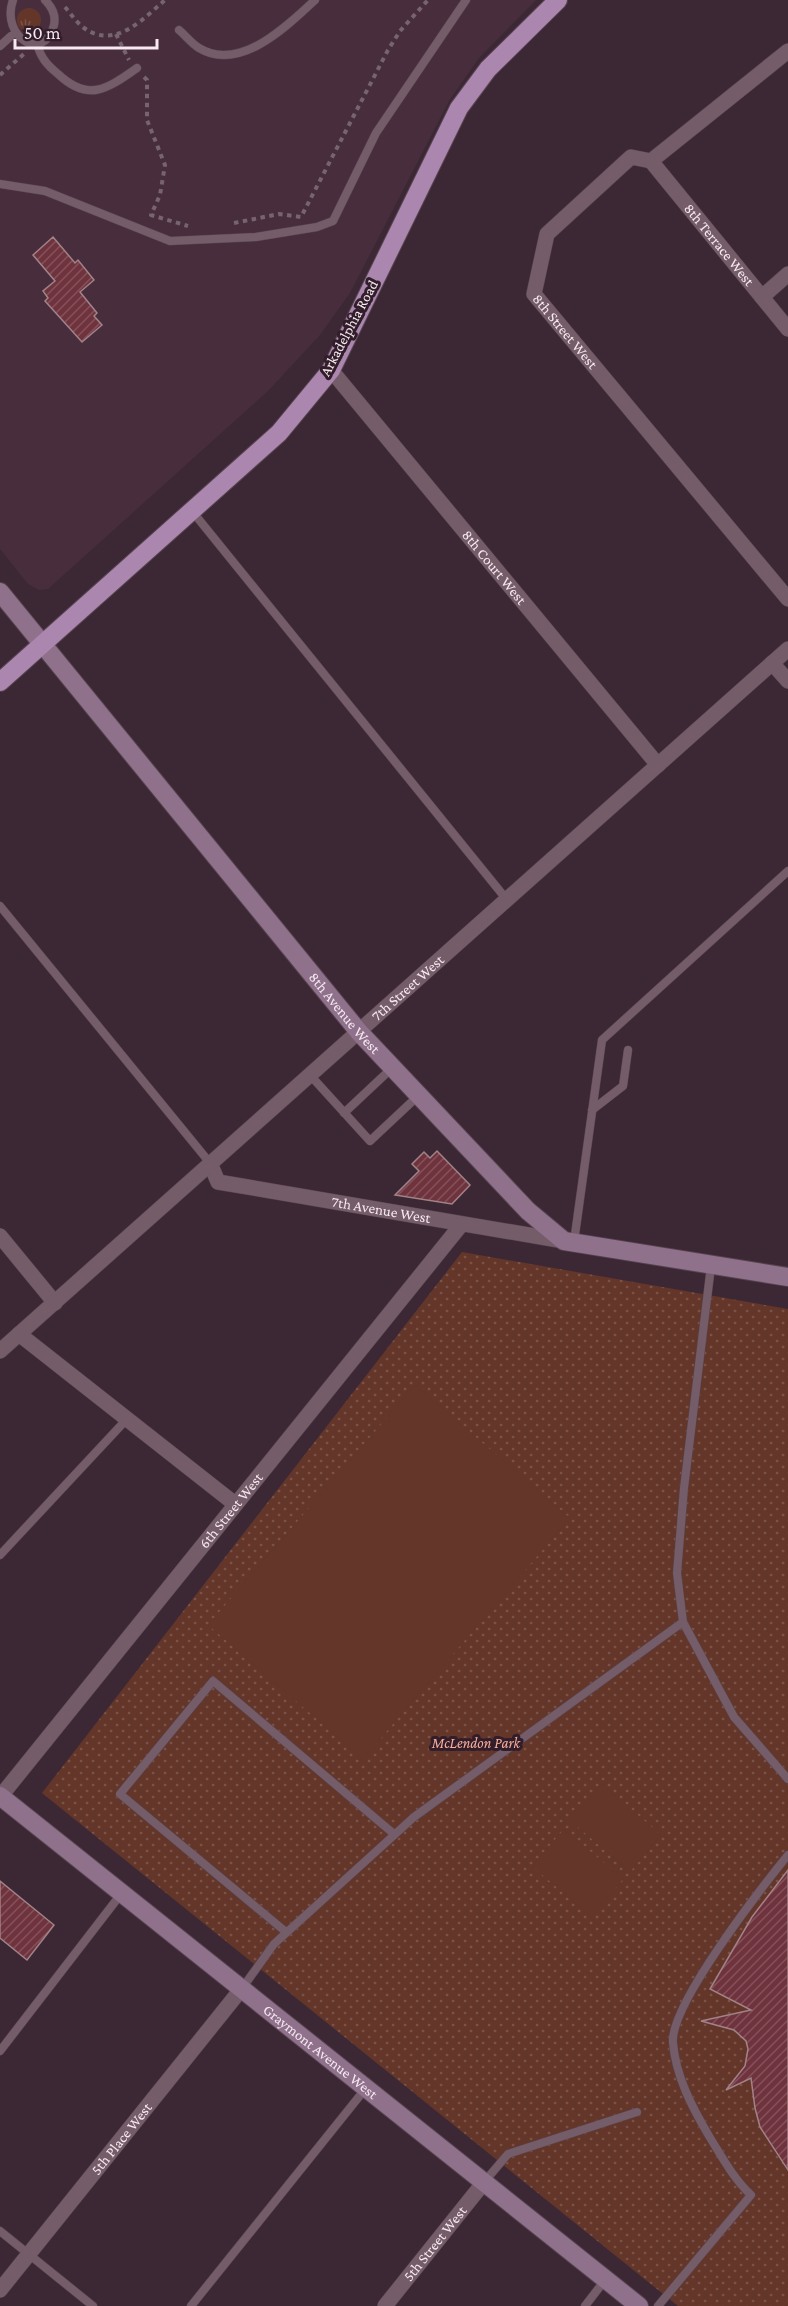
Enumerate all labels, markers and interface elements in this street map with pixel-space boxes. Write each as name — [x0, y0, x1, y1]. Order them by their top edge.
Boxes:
scale bar — [15, 12, 158, 50]
text: 50 m — [24, 23, 61, 43]
street label: 8th Terrace West — [681, 200, 758, 290]
street label: Arkadelphia Road — [317, 277, 382, 379]
street label: 8th Street West — [529, 291, 601, 373]
street label: 8th Court West — [459, 527, 530, 608]
street label: 7th Street West — [368, 951, 448, 1024]
street label: 8th Avenue West — [306, 969, 384, 1058]
street label: 7th Avenue West — [330, 1193, 433, 1226]
street label: 6th Street West — [196, 1469, 267, 1551]
park label: McLendon Park — [431, 1735, 522, 1751]
street label: Graymont Avenue West — [260, 2001, 381, 2103]
street label: 5th Place West — [88, 2099, 156, 2178]
street label: 5th Street West — [400, 2202, 470, 2284]

